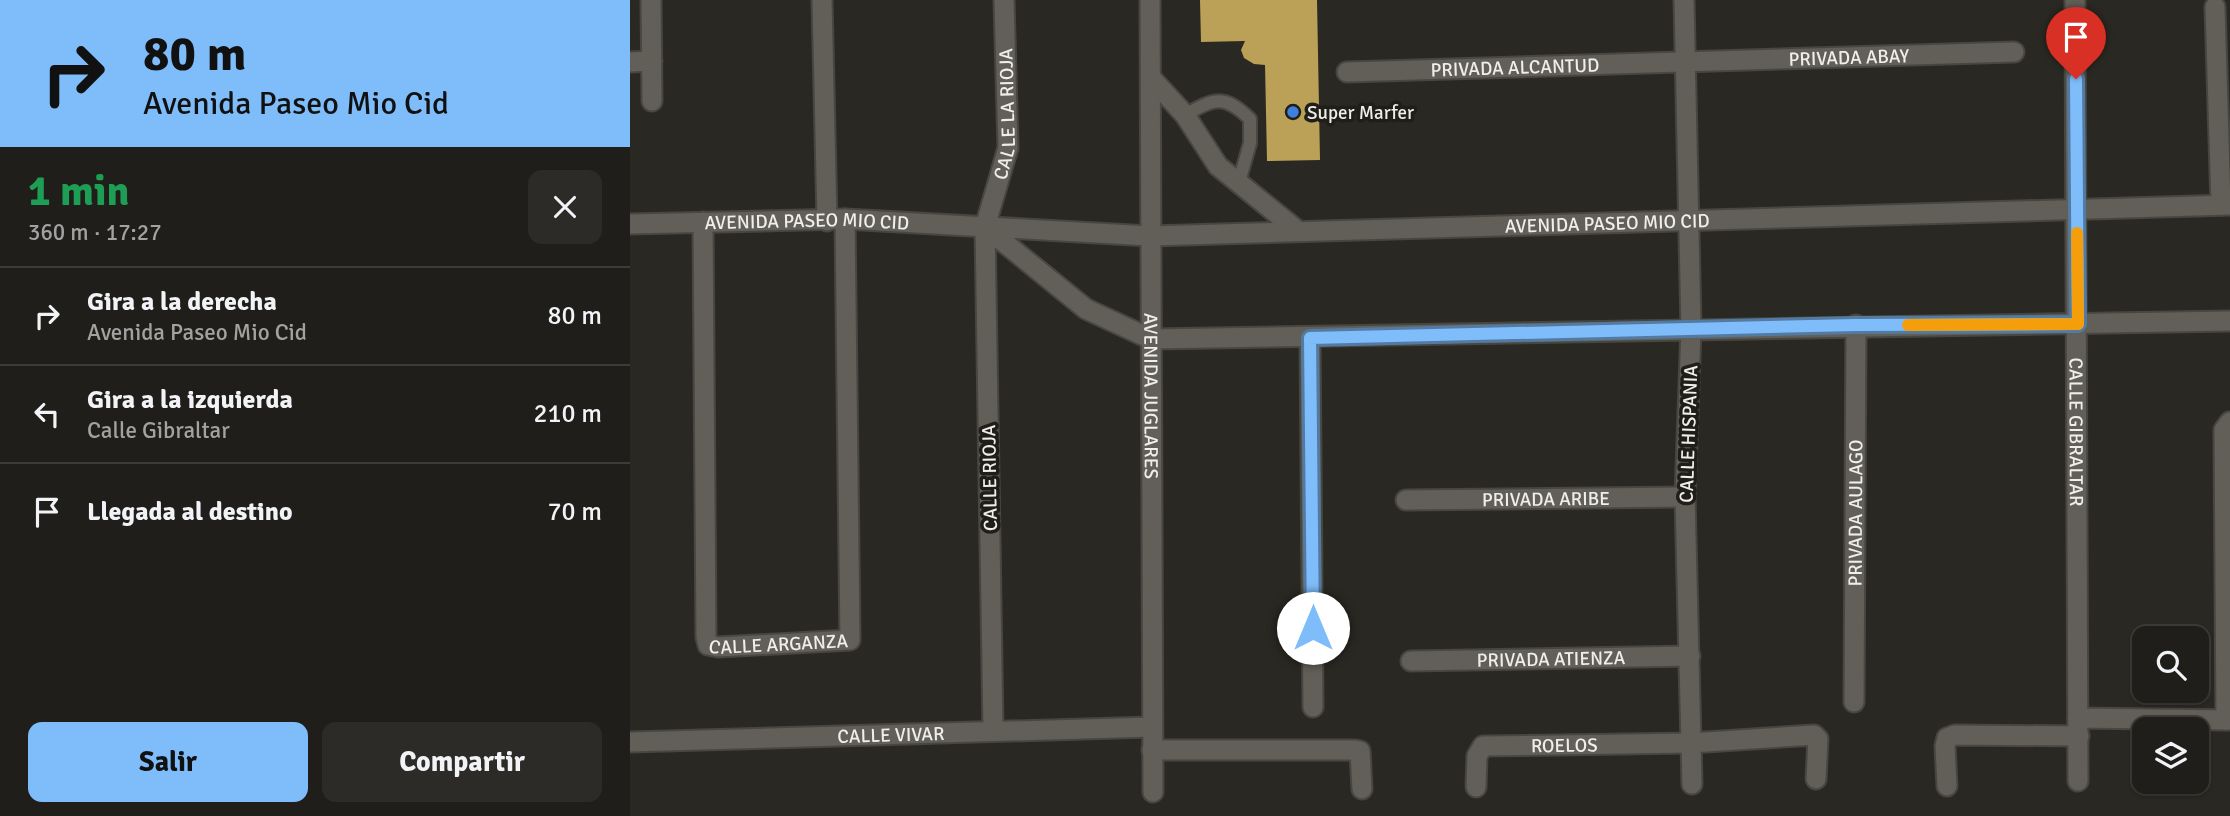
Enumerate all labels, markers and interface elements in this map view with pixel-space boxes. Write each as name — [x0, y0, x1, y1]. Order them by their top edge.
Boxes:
pin — [2046, 7, 2106, 79]
icon: arrive — [2057, 18, 2095, 56]
text: 80 m — [143, 24, 246, 84]
icon: right — [28, 28, 119, 119]
street label: PRIVADA ABAY — [1788, 44, 1910, 72]
street label: CALLE LA RIOJA — [988, 48, 1021, 183]
street label: PRIVADA ALCANTUD — [1430, 53, 1600, 82]
text: Avenida Paseo Mio Cid — [143, 84, 449, 123]
place label: Super Marfer — [1307, 101, 1414, 125]
marker: Super Marfer — [1285, 104, 1301, 120]
text: 1 min — [28, 166, 129, 217]
button: close — [528, 170, 602, 244]
street label: AVENIDA PASEO MIO CID — [704, 208, 910, 236]
street label: AVENIDA PASEO MIO CID — [1505, 209, 1710, 239]
text: 360 m · 17:27 — [28, 218, 162, 247]
text: Gira a la derecha — [87, 286, 277, 318]
icon: right — [28, 297, 66, 335]
text: 80 m — [547, 300, 602, 332]
street label: AVENIDA JUGLARES — [1138, 313, 1163, 479]
text: Avenida Paseo Mio Cid — [87, 318, 307, 347]
street label: CALLE GIBRALTAR — [2063, 358, 2088, 506]
street label: CALLE HISPANIA — [1675, 364, 1703, 503]
text: Gira a la izquierda — [87, 384, 293, 416]
icon: left — [28, 395, 66, 433]
text: 210 m — [533, 398, 602, 430]
text: Calle Gibraltar — [87, 416, 230, 445]
street label: CALLE RIOJA — [977, 424, 1003, 531]
street label: PRIVADA AULAGO — [1844, 439, 1868, 587]
street label: PRIVADA ARIBE — [1482, 487, 1610, 512]
icon: arrive — [28, 493, 66, 531]
text: Llegada al destino — [87, 496, 293, 528]
text: 70 m — [547, 496, 602, 528]
position arrow — [1276, 591, 1350, 665]
map controls — [2132, 626, 2209, 794]
button: search — [2132, 626, 2209, 703]
street label: CALLE ARGANZA — [707, 629, 849, 660]
street label: PRIVADA ATIENZA — [1476, 646, 1626, 673]
button: layers — [2132, 717, 2209, 794]
button: Salir — [28, 722, 308, 802]
button: Compartir — [322, 722, 602, 802]
street label: CALLE VIVAR — [837, 722, 945, 749]
street label: ROELOS — [1531, 733, 1598, 758]

